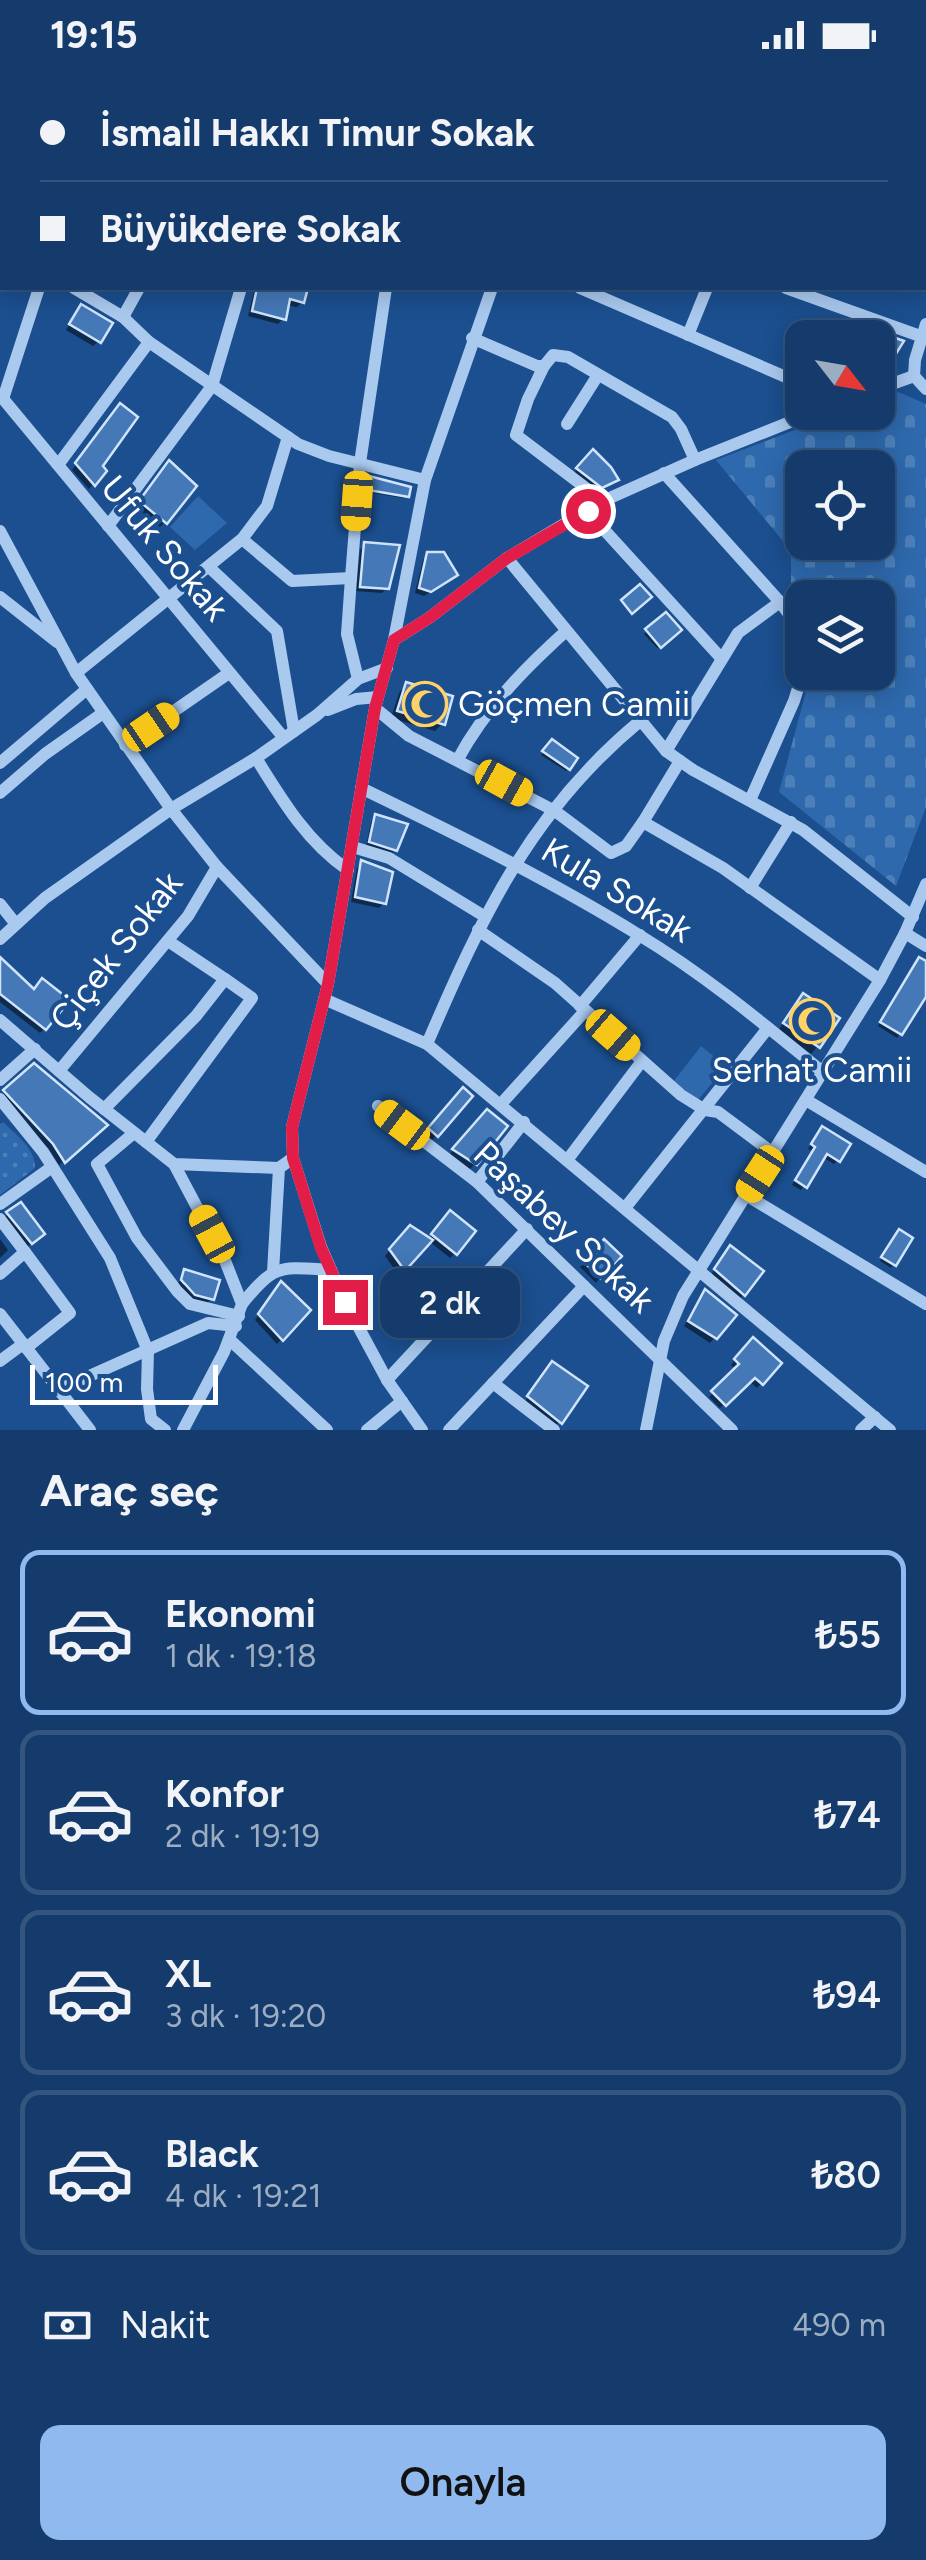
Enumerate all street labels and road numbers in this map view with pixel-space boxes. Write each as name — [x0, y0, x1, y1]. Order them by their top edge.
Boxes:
street label: Ufuk Sokak — [92, 467, 238, 629]
street label: Kula Sokak — [534, 829, 700, 951]
street label: Çiçek Sokak — [41, 863, 191, 1039]
street label: Paşabey Sokak — [465, 1133, 663, 1321]

